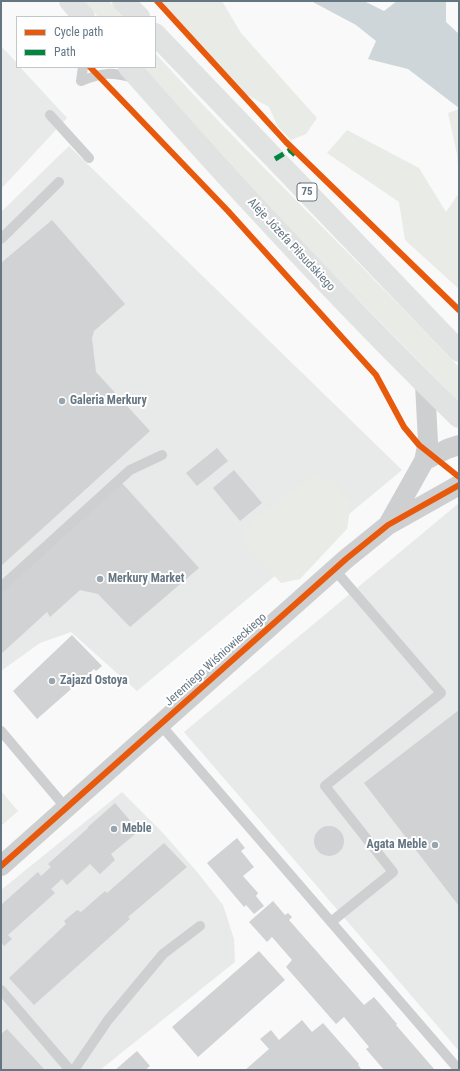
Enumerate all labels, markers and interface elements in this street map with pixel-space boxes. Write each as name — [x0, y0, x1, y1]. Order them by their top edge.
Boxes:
legend — [16, 16, 156, 68]
text: Cycle path — [54, 25, 103, 39]
text: Path — [54, 45, 76, 59]
road number: 75 — [297, 183, 317, 201]
street label: Aleje Józefa Piłsudskiego — [244, 195, 338, 295]
place label: Galeria Merkury — [70, 394, 147, 408]
marker: Galeria Merkury — [57, 396, 67, 406]
place label: Merkury Market — [108, 572, 184, 586]
marker: Merkury Market — [95, 574, 105, 584]
street label: Jeremiego Wiśniowieckiego — [162, 610, 270, 710]
place label: Zajazd Ostoya — [60, 674, 128, 688]
marker: Zajazd Ostoya — [47, 676, 57, 686]
place label: Meble — [122, 822, 152, 836]
marker: Meble — [109, 824, 119, 834]
place label: Agata Meble — [366, 838, 427, 852]
marker: Agata Meble — [430, 840, 440, 850]

